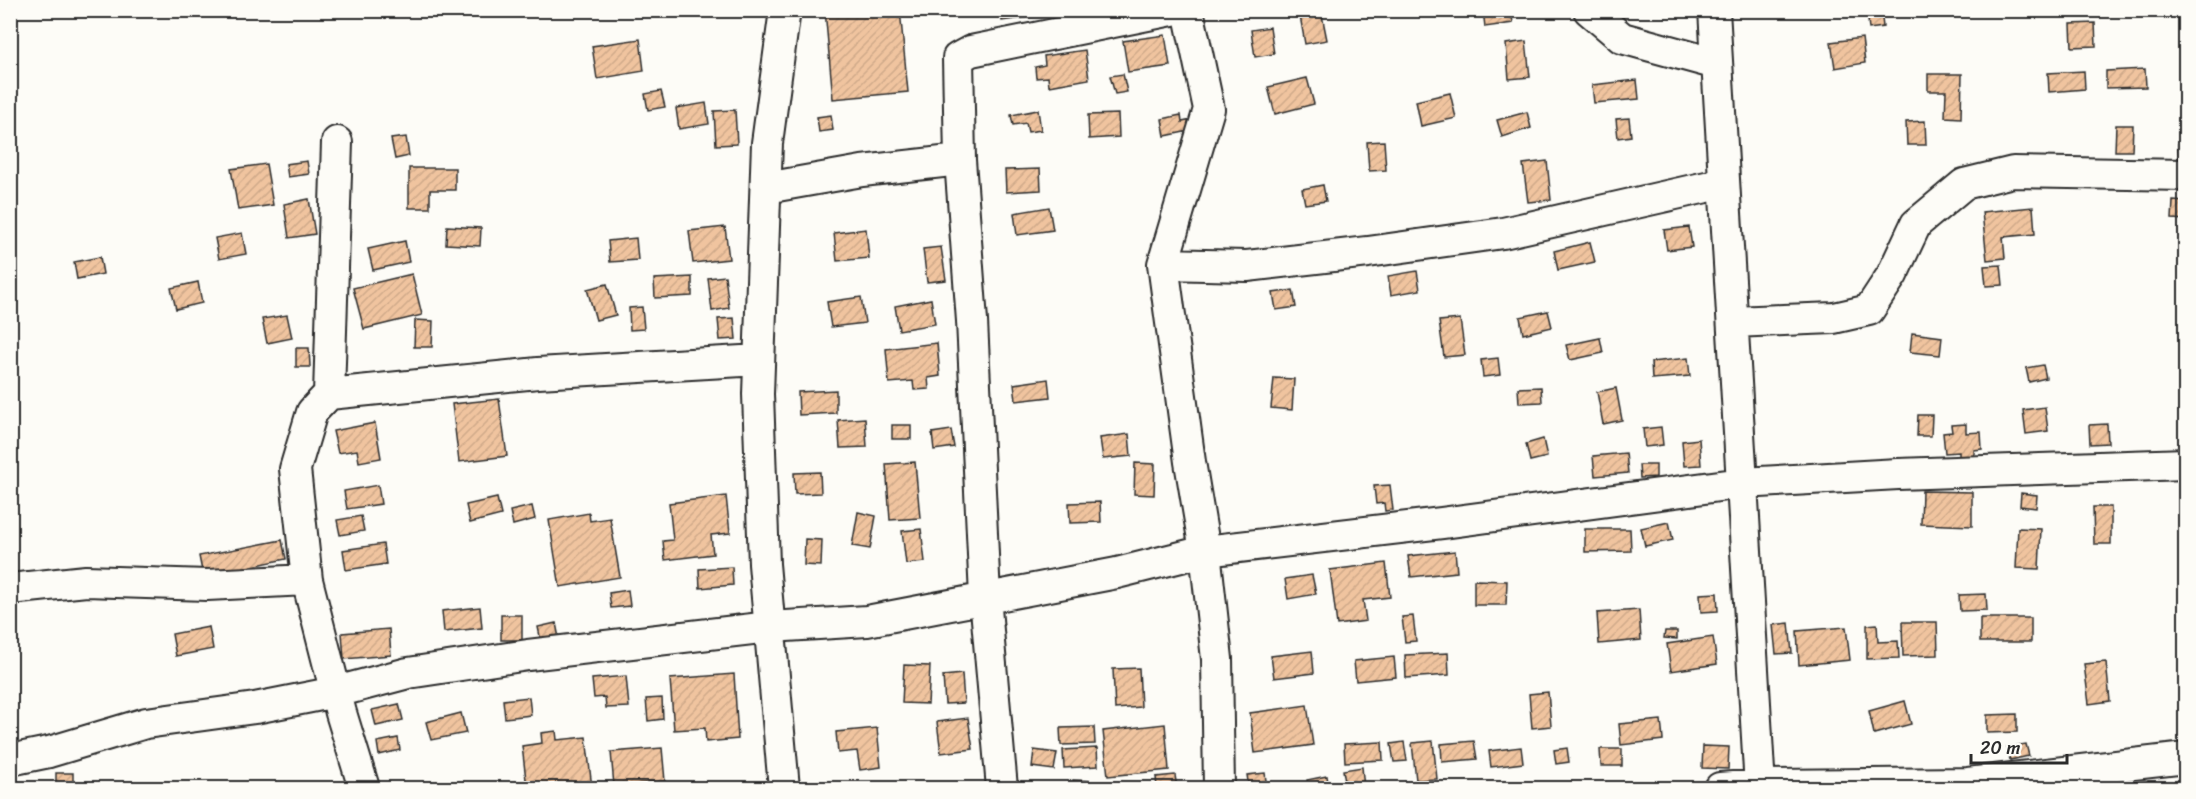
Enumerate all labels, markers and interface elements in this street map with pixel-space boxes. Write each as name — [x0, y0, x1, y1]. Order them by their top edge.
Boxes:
scale bar — [1971, 727, 2067, 765]
text: 20 m — [1980, 732, 2020, 764]

